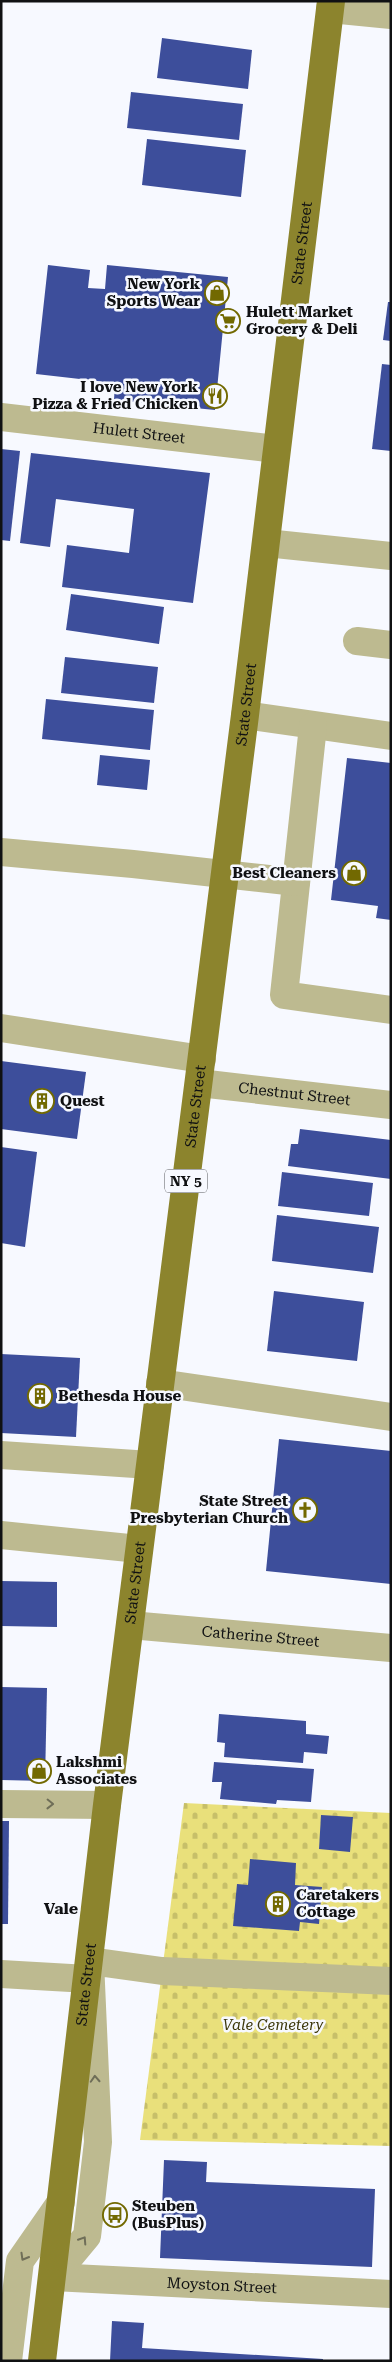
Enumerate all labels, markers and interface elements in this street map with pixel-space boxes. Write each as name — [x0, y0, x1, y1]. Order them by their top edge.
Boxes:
street label: State Street — [288, 200, 316, 285]
place label: New York Sports Wear — [107, 275, 201, 310]
shop icon: New York Sports Wear — [204, 280, 230, 306]
place label: Hulett Market Grocery & Deli — [246, 303, 357, 338]
supermarket icon: Hulett Market Grocery & Deli — [215, 308, 241, 334]
place label: I love New York Pizza & Fried Chicken — [32, 378, 199, 413]
restaurant icon: I love New York Pizza & Fried Chicken — [202, 383, 228, 409]
street label: Hulett Street — [92, 419, 187, 447]
street label: State Street — [232, 662, 260, 747]
shop icon: Best Cleaners — [341, 860, 367, 886]
place label: Best Cleaners — [232, 864, 336, 882]
street label: State Street — [181, 1063, 210, 1149]
street label: Chestnut Street — [237, 1079, 352, 1109]
building icon: Quest — [29, 1088, 55, 1114]
place label: Quest — [60, 1092, 105, 1110]
road number: NY 5 — [165, 1170, 207, 1192]
building icon: Bethesda House — [27, 1383, 53, 1409]
place label: Bethesda House — [58, 1387, 182, 1405]
place label: State Street Presbyterian Church — [130, 1492, 288, 1527]
church icon: State Street Presbyterian Church — [292, 1497, 318, 1523]
street label: State Street — [121, 1540, 149, 1625]
street label: Catherine Street — [201, 1622, 320, 1651]
place label: Lakshmi Associates — [56, 1753, 137, 1788]
shop icon: Lakshmi Associates — [26, 1758, 52, 1784]
one-way arrow — [46, 1799, 54, 1810]
place label: Caretakers Cottage — [296, 1886, 379, 1921]
building icon: Caretakers Cottage — [265, 1891, 291, 1917]
district label: Vale — [44, 1899, 78, 1918]
street label: State Street — [72, 1942, 100, 2027]
park label: Vale Cemetery — [223, 2016, 323, 2034]
one-way arrow — [90, 2075, 101, 2083]
place label: Steuben (BusPlus) — [132, 2197, 204, 2232]
bus stop icon: Steuben (BusPlus) — [102, 2202, 128, 2228]
one-way arrow — [77, 2236, 86, 2245]
one-way arrow — [20, 2251, 30, 2260]
street label: Moyston Street — [166, 2274, 278, 2297]

